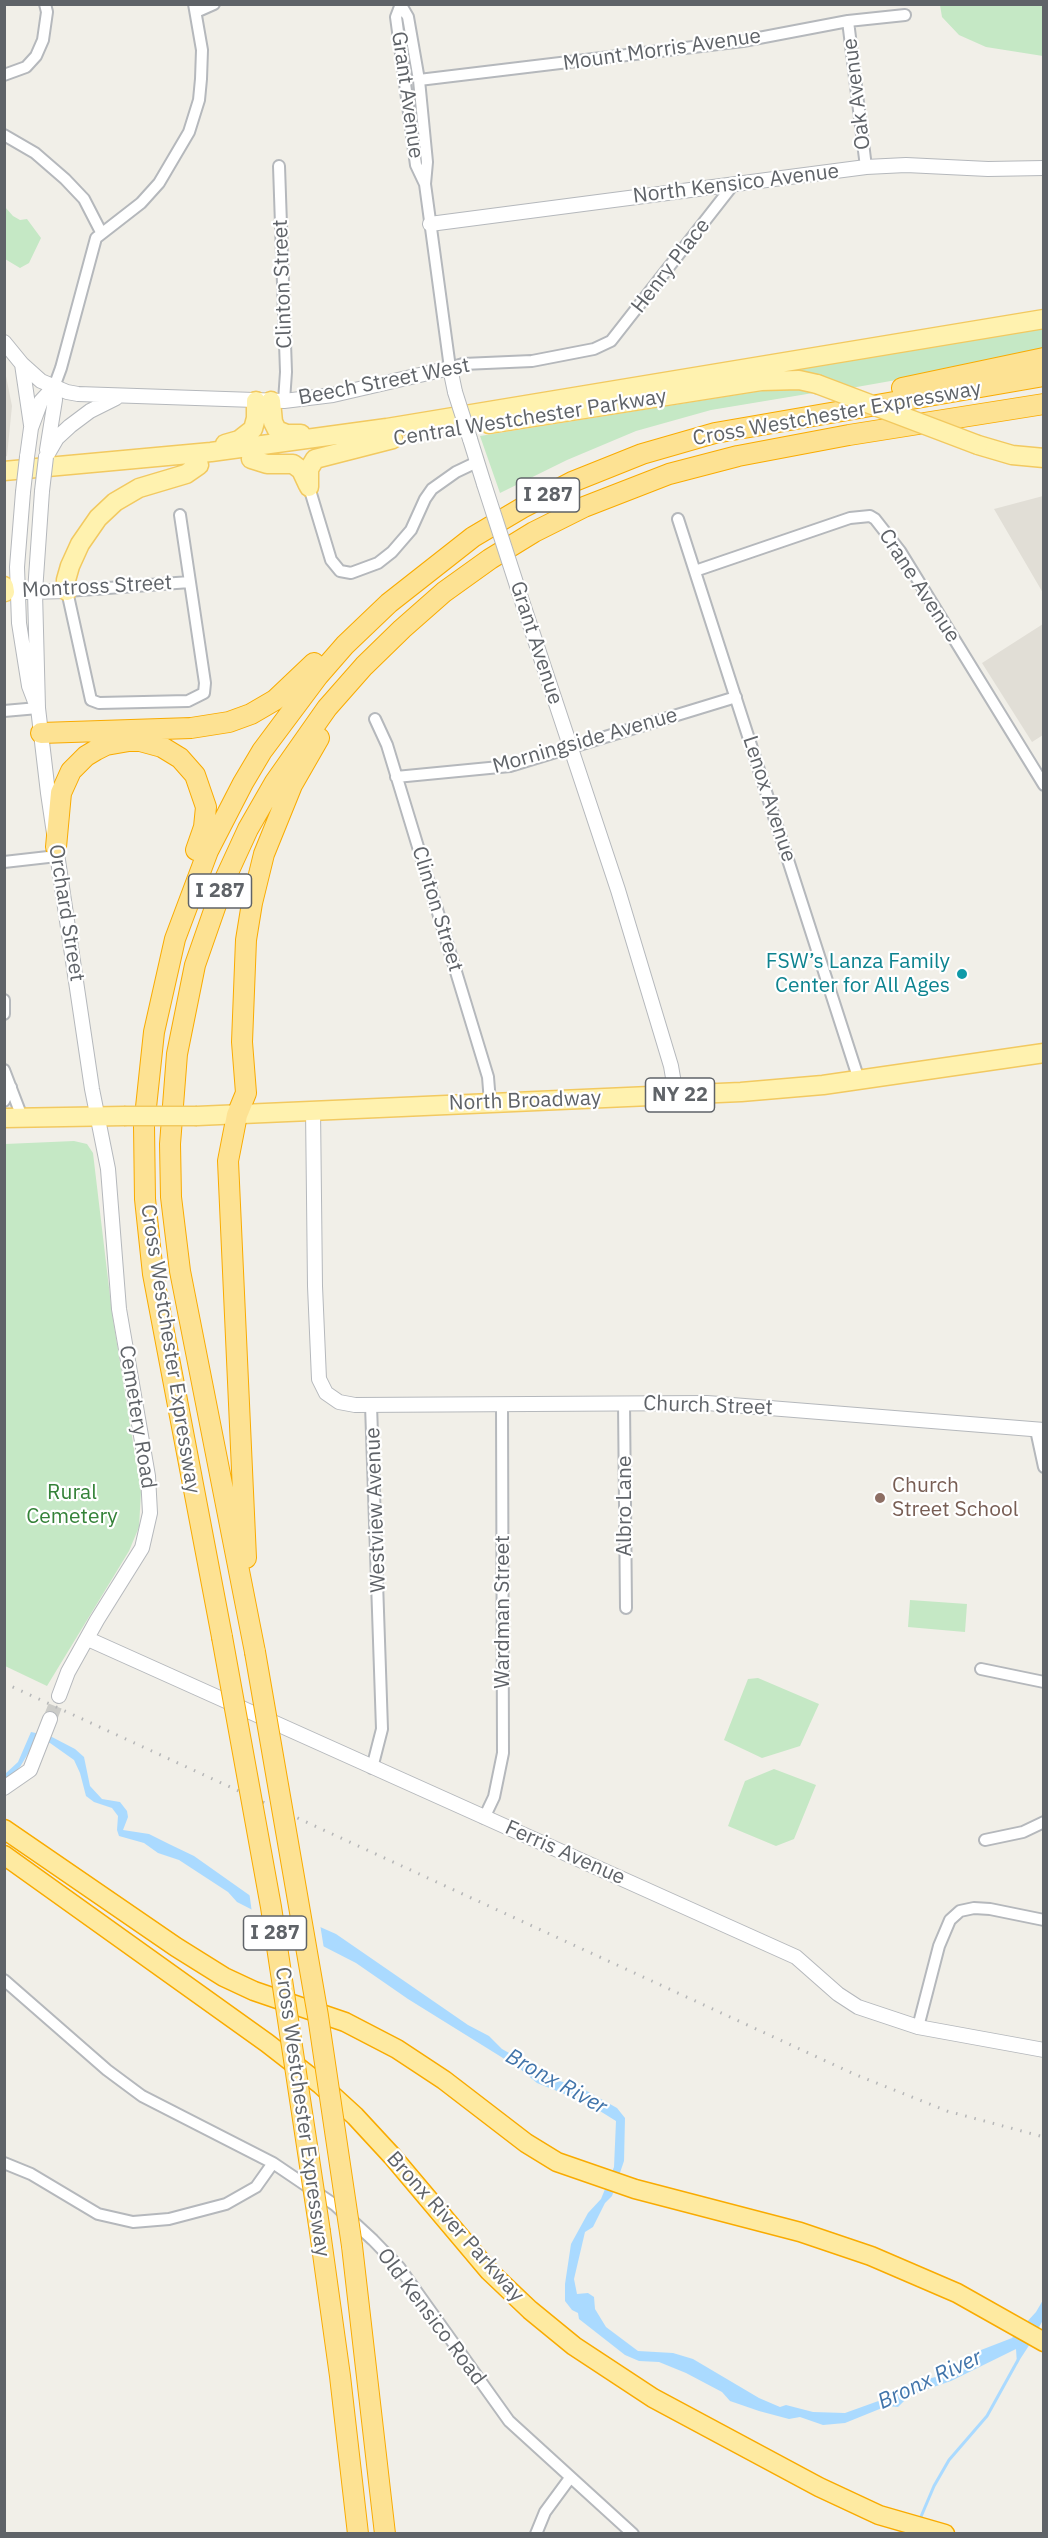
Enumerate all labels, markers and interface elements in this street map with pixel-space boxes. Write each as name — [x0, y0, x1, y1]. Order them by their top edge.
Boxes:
street label: Mount Morris Avenue — [561, 24, 763, 76]
street label: Grant Avenue — [386, 30, 428, 160]
street label: Oak Avenue — [838, 37, 876, 151]
street label: North Kensico Avenue — [631, 159, 841, 209]
street label: Henry Place — [626, 214, 716, 318]
street label: Clinton Street — [268, 219, 298, 349]
street label: Beech Street West — [296, 353, 472, 411]
street label: Cross Westchester Expressway — [691, 376, 983, 452]
street label: Central Westchester Parkway — [392, 384, 668, 452]
road number: I 287 — [516, 478, 580, 512]
street label: Crane Avenue — [873, 524, 965, 648]
street label: Montross Street — [21, 570, 173, 604]
street label: Grant Avenue — [504, 578, 568, 708]
street label: Morningside Avenue — [490, 703, 680, 779]
street label: Lenox Avenue — [737, 733, 801, 865]
street label: Orchard Street — [43, 843, 89, 983]
street label: Clinton Street — [406, 843, 468, 975]
road number: I 287 — [188, 874, 252, 908]
place label: FSW’s Lanza Family Center for All Ages — [766, 949, 950, 999]
marker: FSW’s Lanza Family Center for All Ages — [955, 967, 969, 981]
road number: NY 22 — [646, 1078, 714, 1112]
street label: North Broadway — [448, 1086, 602, 1116]
street label: Cross Westchester Expressway — [135, 1203, 205, 1495]
street label: Cemetery Road — [113, 1343, 161, 1491]
street label: Church Street — [643, 1391, 773, 1421]
street label: Westview Avenue — [361, 1427, 391, 1593]
street label: Albro Lane — [612, 1456, 638, 1556]
place label: Church Street School — [892, 1473, 1018, 1523]
park label: Rural Cemetery — [26, 1480, 118, 1530]
marker: Church Street School — [873, 1491, 887, 1505]
street label: Wardman Street — [490, 1535, 516, 1689]
street label: Ferris Avenue — [501, 1815, 629, 1891]
road number: I 287 — [244, 1916, 306, 1950]
street label: Cross Westchester Expressway — [269, 1965, 335, 2259]
water label: Bronx River — [501, 2043, 611, 2121]
street label: Bronx River Parkway — [381, 2147, 529, 2307]
street label: Old Kensico Road — [371, 2244, 491, 2390]
water label: Bronx River — [874, 2344, 986, 2416]

